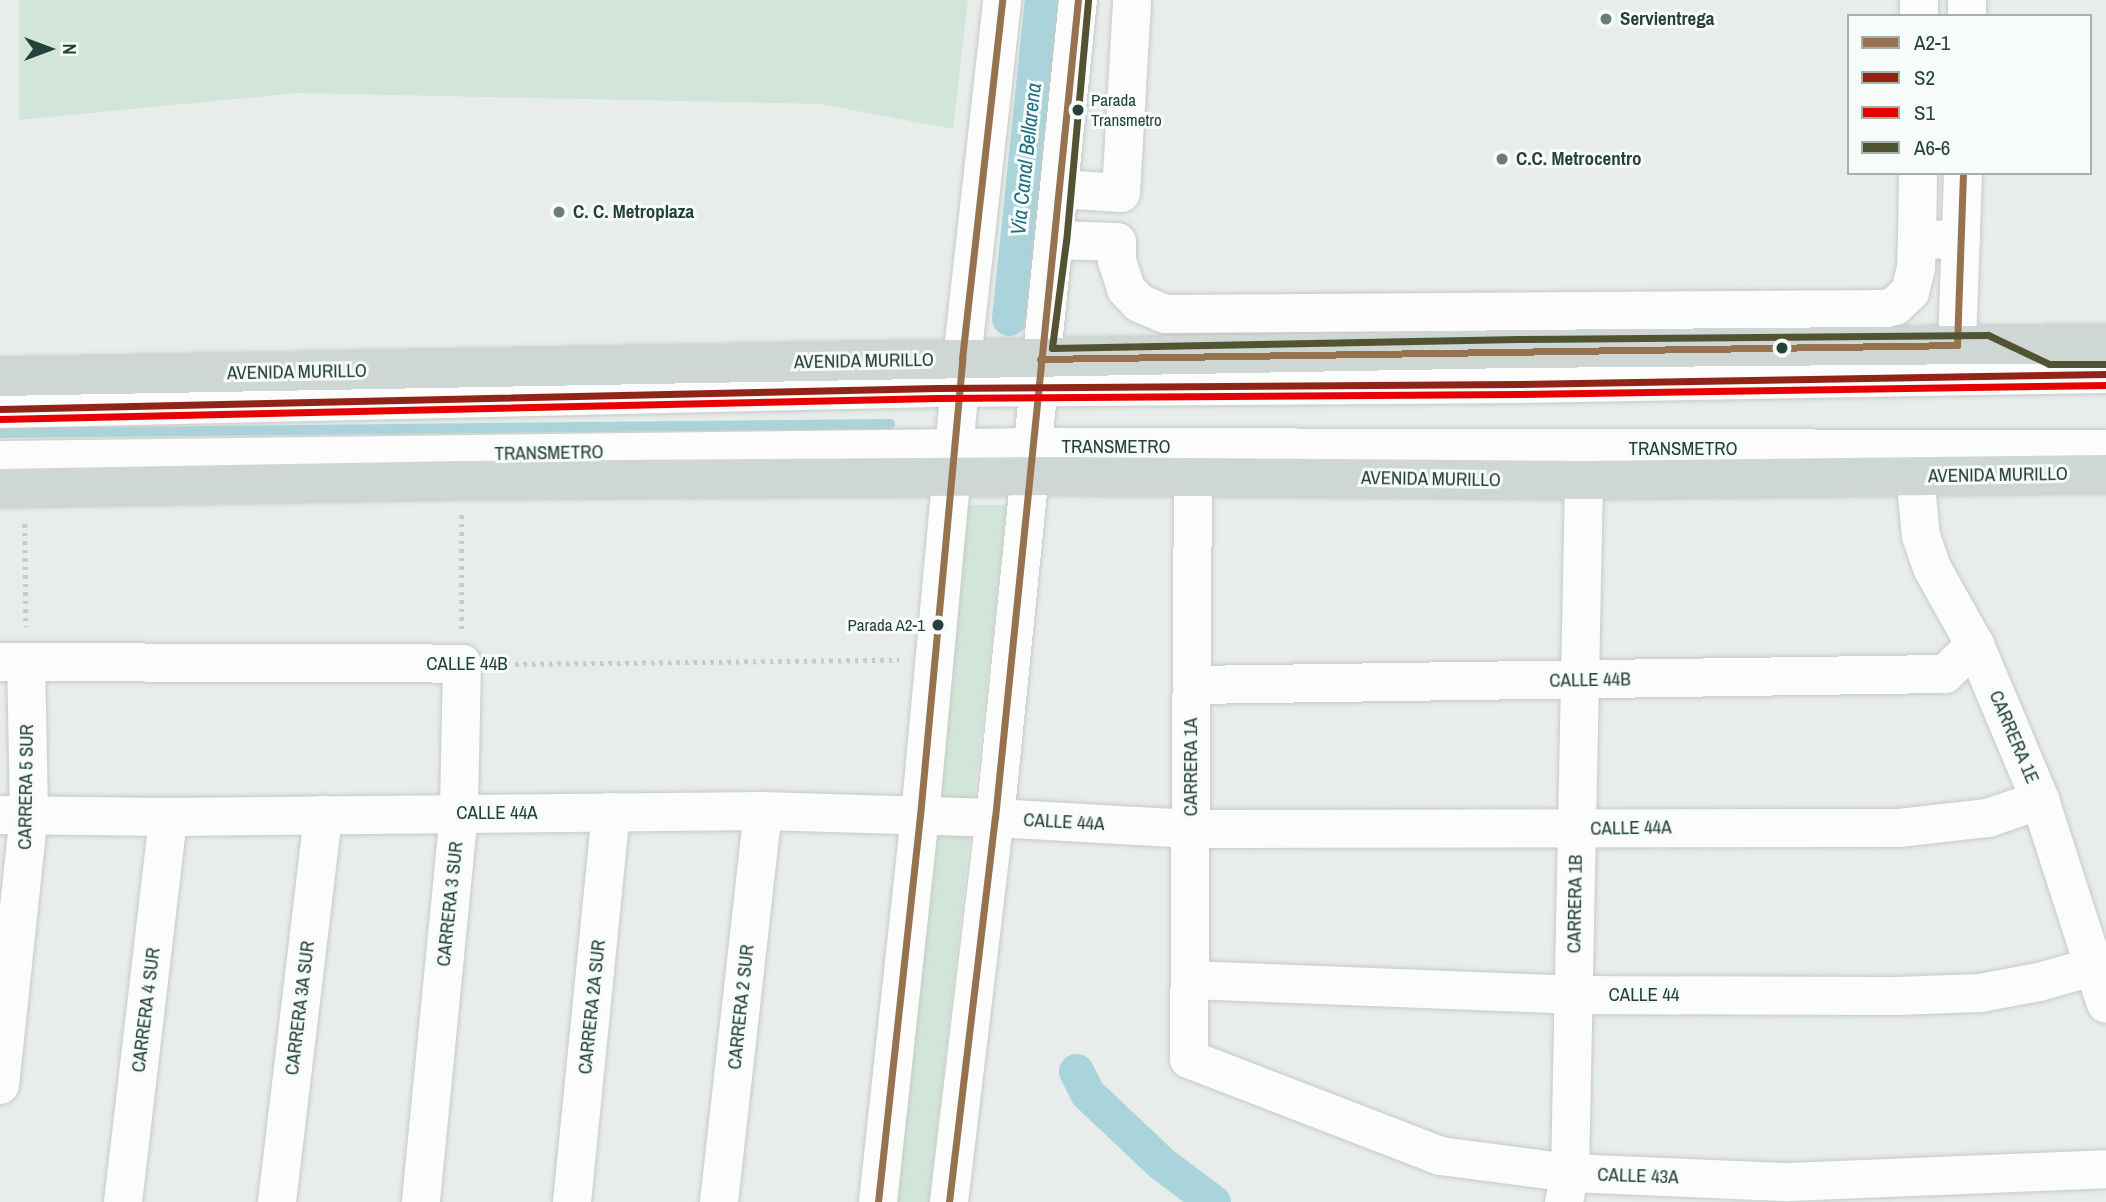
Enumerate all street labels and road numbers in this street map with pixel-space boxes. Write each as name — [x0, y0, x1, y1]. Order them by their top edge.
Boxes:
street label: AVENIDA MURILLO — [793, 348, 935, 374]
street label: AVENIDA MURILLO — [226, 359, 368, 385]
street label: TRANSMETRO — [1061, 436, 1171, 458]
street label: TRANSMETRO — [1628, 438, 1738, 460]
street label: TRANSMETRO — [494, 441, 604, 465]
street label: AVENIDA MURILLO — [1927, 462, 2069, 488]
street label: AVENIDA MURILLO — [1360, 466, 1502, 492]
street label: CALLE 44B — [426, 653, 508, 675]
street label: CALLE 44B — [1549, 668, 1631, 692]
street label: CARRERA 1E — [1984, 687, 2044, 787]
street label: CARRERA 1A — [1180, 717, 1202, 817]
street label: CARRERA 5 SUR — [13, 724, 39, 850]
street label: CALLE 44A — [456, 802, 538, 824]
street label: CALLE 44A — [1023, 808, 1105, 836]
street label: CALLE 44A — [1590, 816, 1672, 840]
street label: CARRERA 3 SUR — [432, 840, 468, 968]
street label: CARRERA 1B — [1563, 854, 1587, 954]
street label: CARRERA 2A SUR — [574, 938, 610, 1076]
street label: CARRERA 3A SUR — [280, 939, 320, 1077]
street label: CARRERA 2 SUR — [723, 943, 759, 1071]
street label: CARRERA 4 SUR — [127, 946, 165, 1074]
street label: CALLE 44 — [1608, 984, 1680, 1006]
street label: CALLE 43A — [1597, 1163, 1679, 1189]

